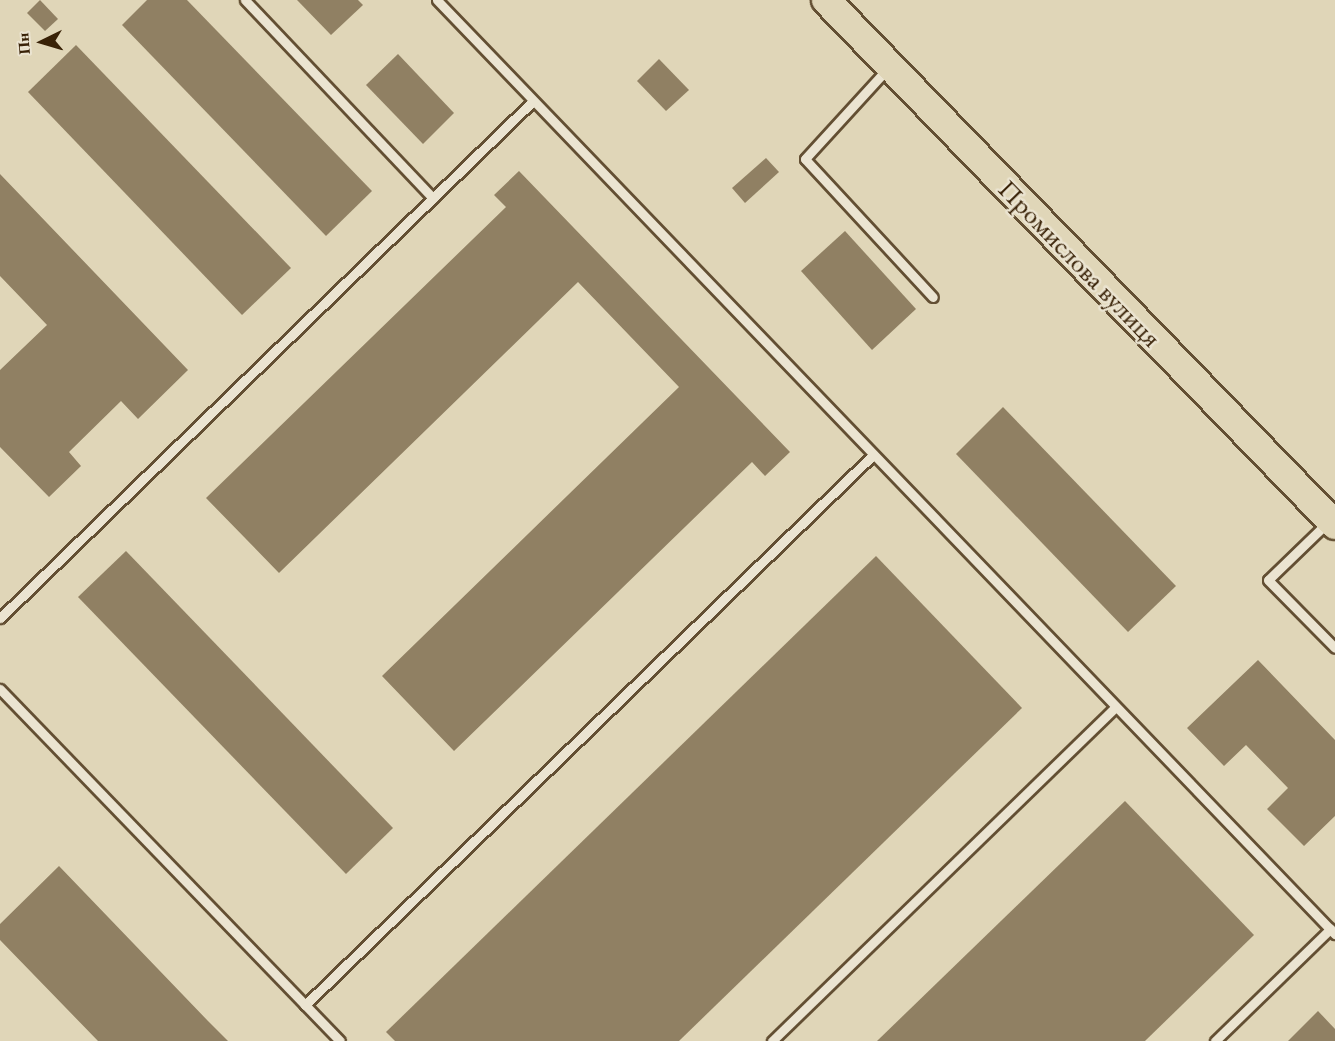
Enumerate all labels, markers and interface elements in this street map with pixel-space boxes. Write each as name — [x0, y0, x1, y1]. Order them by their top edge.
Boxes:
north arrow — [12, 12, 72, 72]
text: Пн — [12, 32, 35, 55]
street label: Промислова вулиця — [992, 173, 1168, 353]

